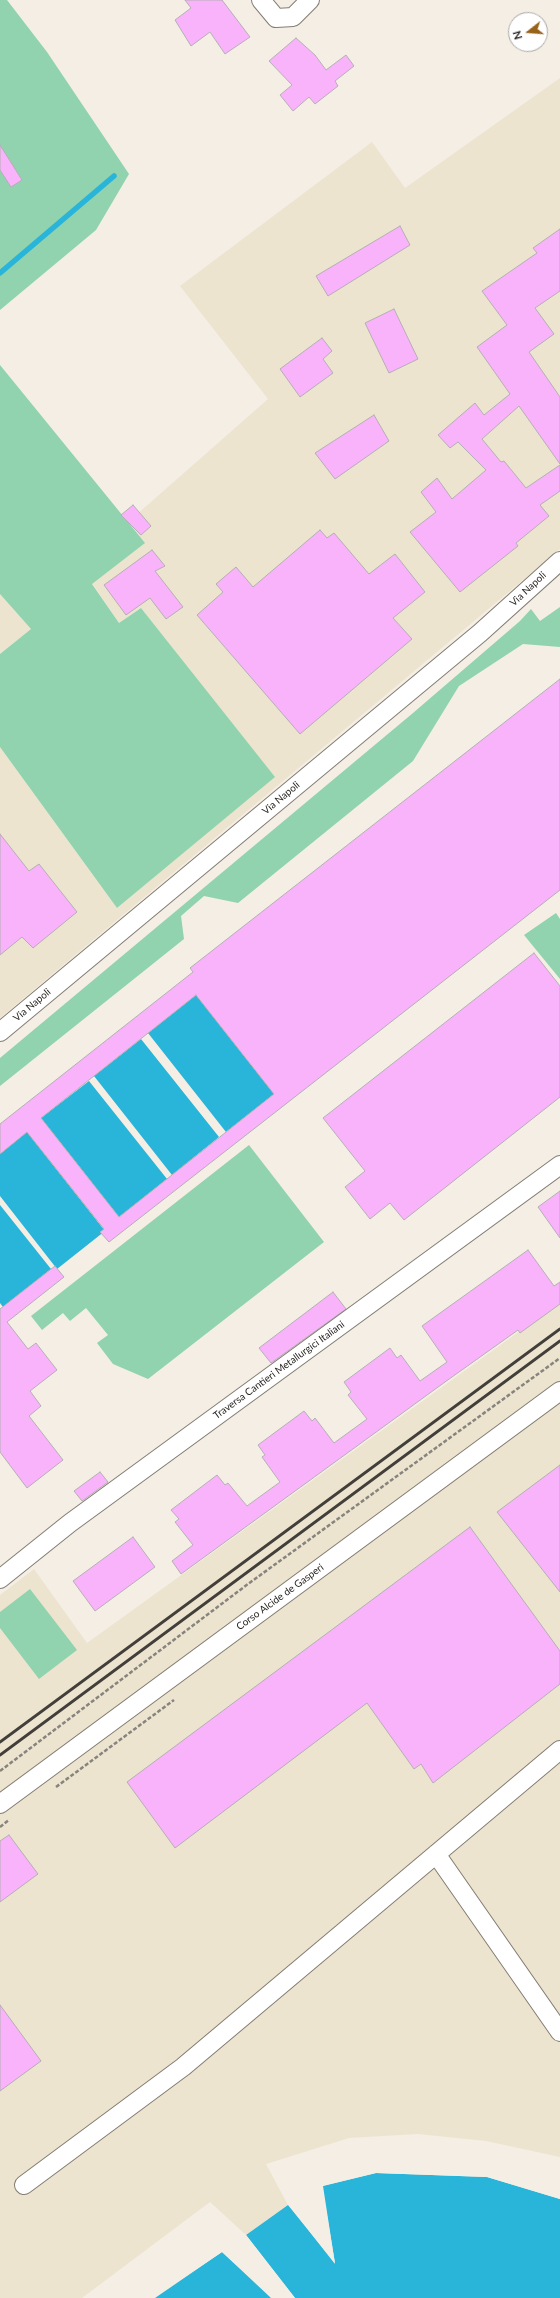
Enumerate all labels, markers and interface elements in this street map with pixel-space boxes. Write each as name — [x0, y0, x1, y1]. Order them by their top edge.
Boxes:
north arrow — [508, 12, 548, 52]
text: N — [510, 29, 524, 41]
street label: Via Napoli — [507, 569, 549, 609]
street label: Via Napoli — [260, 779, 302, 817]
street label: Via Napoli — [11, 986, 53, 1024]
street label: Traversa Cantieri Metallurgici Italiani — [211, 1318, 347, 1422]
street label: Corso Alcide de Gasperi — [234, 1561, 326, 1633]

